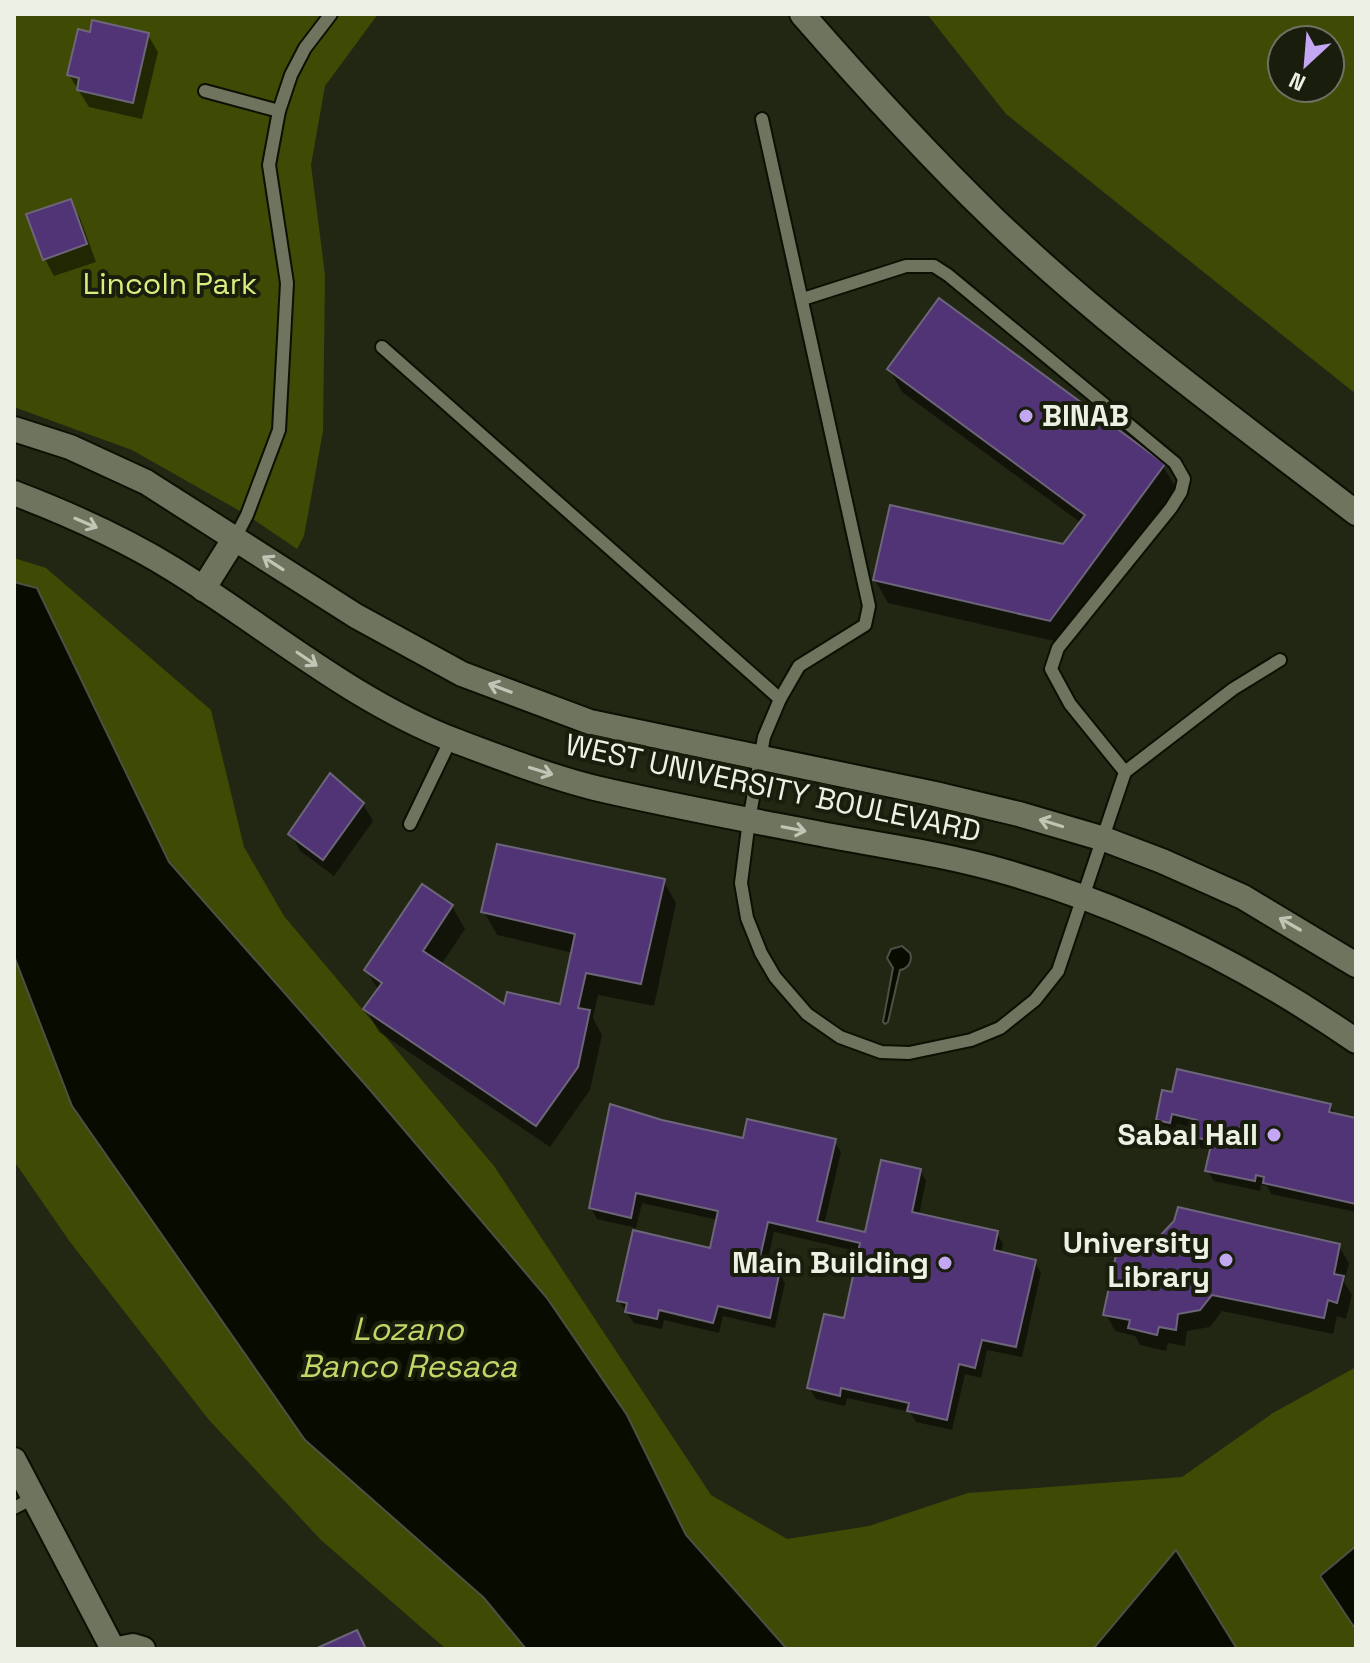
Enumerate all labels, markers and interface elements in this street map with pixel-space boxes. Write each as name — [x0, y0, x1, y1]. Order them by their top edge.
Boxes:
north arrow — [1266, 24, 1346, 104]
text: N — [1284, 66, 1310, 98]
park label: Lincoln Park — [83, 264, 257, 303]
place label: BINAB — [1042, 396, 1129, 435]
marker: BINAB — [1017, 407, 1035, 425]
one-way arrow — [73, 516, 98, 531]
one-way arrow — [262, 555, 285, 571]
one-way arrow — [296, 650, 318, 667]
one-way arrow — [488, 680, 513, 694]
street label: WEST UNIVERSITY BOULEVARD — [562, 724, 984, 851]
one-way arrow — [527, 764, 553, 779]
one-way arrow — [1038, 815, 1064, 830]
one-way arrow — [781, 822, 806, 837]
one-way arrow — [1278, 916, 1302, 931]
place label: Sabal Hall — [1117, 1115, 1258, 1154]
marker: Sabal Hall — [1265, 1126, 1283, 1144]
place label: University Library — [1063, 1223, 1210, 1296]
place label: Main Building — [732, 1243, 929, 1282]
marker: University Library — [1217, 1251, 1235, 1269]
marker: Main Building — [936, 1254, 954, 1272]
water label: Lozano Banco Resaca — [299, 1309, 517, 1386]

